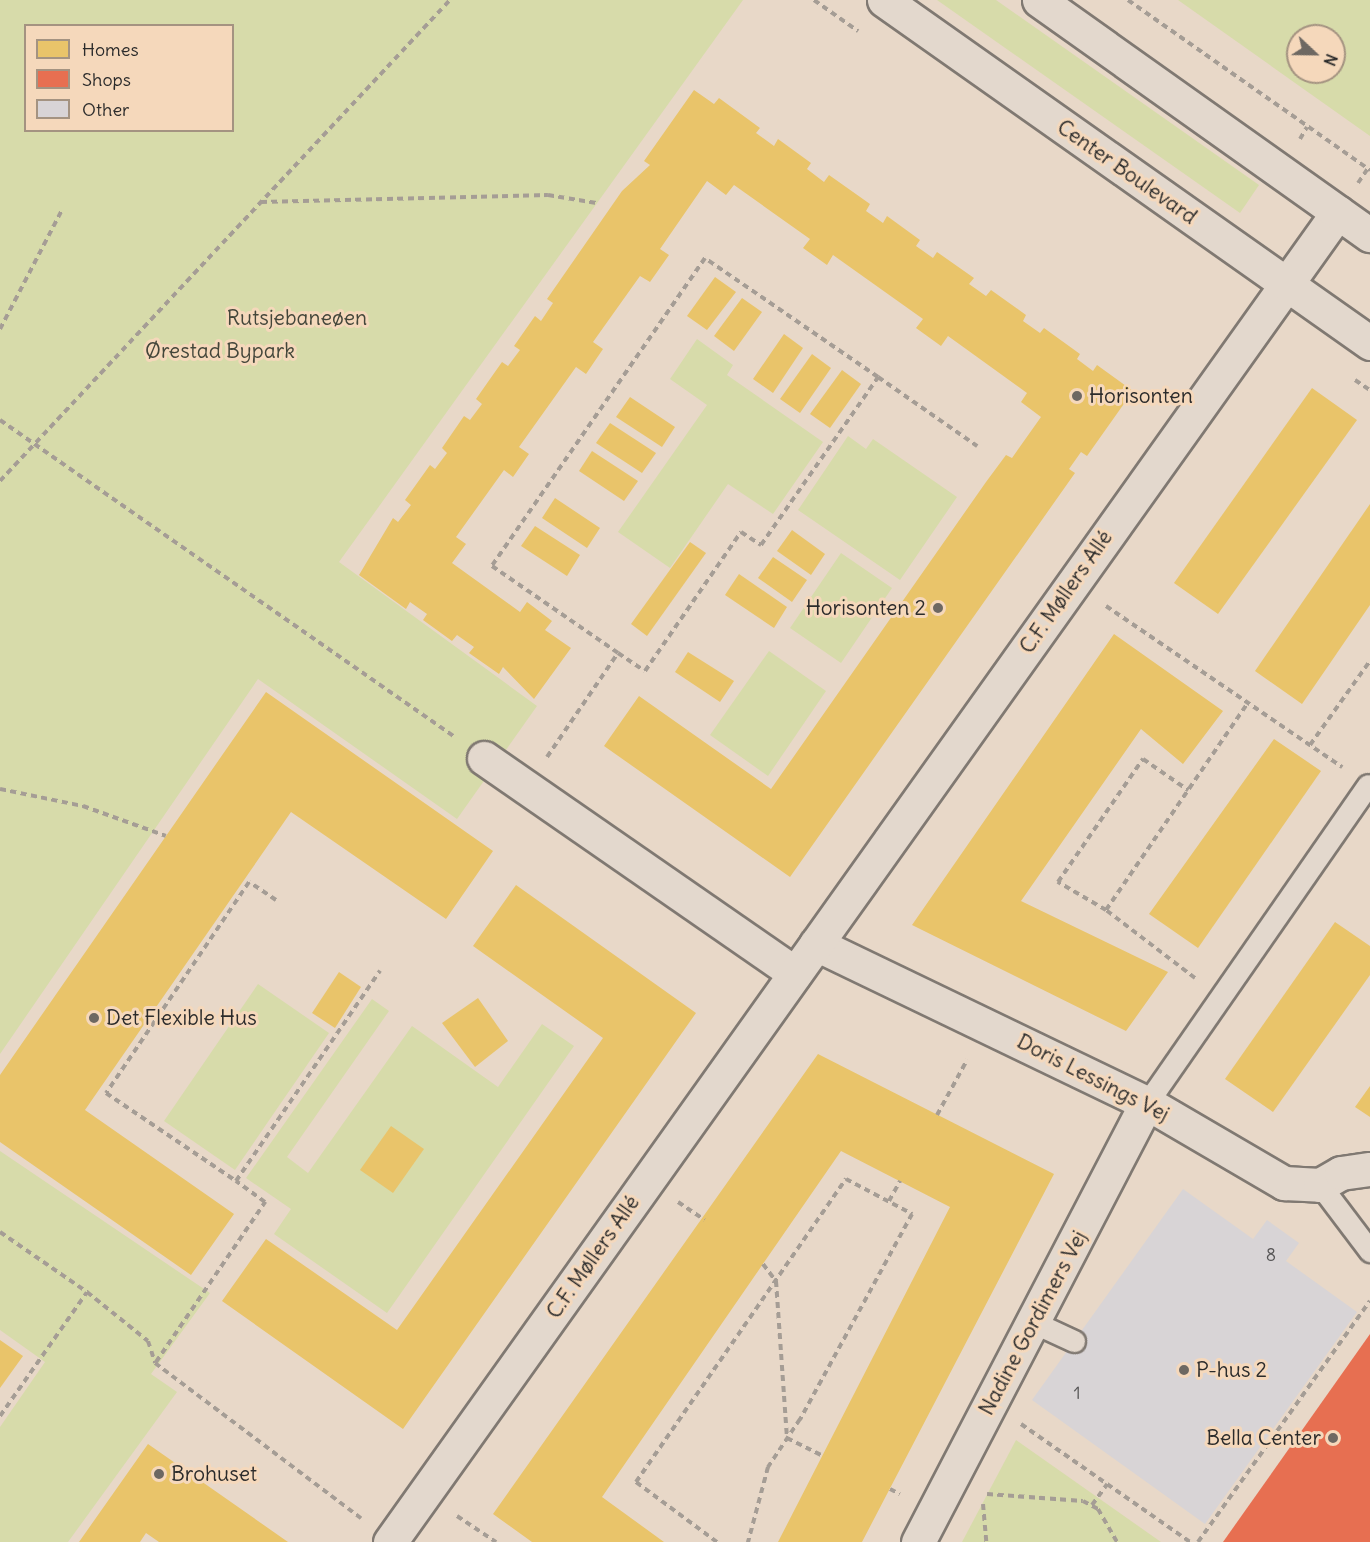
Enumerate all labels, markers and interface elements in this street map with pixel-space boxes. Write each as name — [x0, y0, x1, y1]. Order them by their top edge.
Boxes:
legend — [24, 24, 234, 132]
north arrow — [1286, 24, 1346, 84]
text: Homes — [82, 38, 139, 61]
text: N — [1319, 51, 1342, 69]
text: Shops — [82, 68, 131, 91]
text: Other — [82, 98, 129, 121]
street label: Center Boulevard — [1052, 114, 1202, 230]
park label: Rutsjebaneøen — [227, 305, 367, 331]
park label: Ørestad Bypark — [145, 338, 295, 364]
place label: Horisonten — [1089, 383, 1193, 409]
marker: Horisonten — [1070, 389, 1084, 403]
street label: C.F. Møllers Allé — [1014, 526, 1118, 658]
place label: Horisonten 2 — [806, 595, 926, 621]
marker: Horisonten 2 — [931, 601, 945, 615]
place label: Det Flexible Hus — [106, 1005, 257, 1031]
marker: Det Flexible Hus — [87, 1011, 101, 1025]
street label: Doris Lessings Vej — [1013, 1029, 1173, 1127]
street label: C.F. Møllers Allé — [541, 1191, 645, 1323]
street label: Nadine Gordimers Vej — [974, 1226, 1092, 1420]
house number: 8 — [1266, 1244, 1276, 1266]
place label: P-hus 2 — [1196, 1357, 1267, 1383]
marker: P-hus 2 — [1177, 1363, 1191, 1377]
house number: 1 — [1073, 1382, 1081, 1404]
place label: Bella Center — [1206, 1425, 1321, 1451]
marker: Bella Center — [1326, 1431, 1340, 1445]
place label: Brohuset — [171, 1461, 257, 1487]
marker: Brohuset — [152, 1467, 166, 1481]

